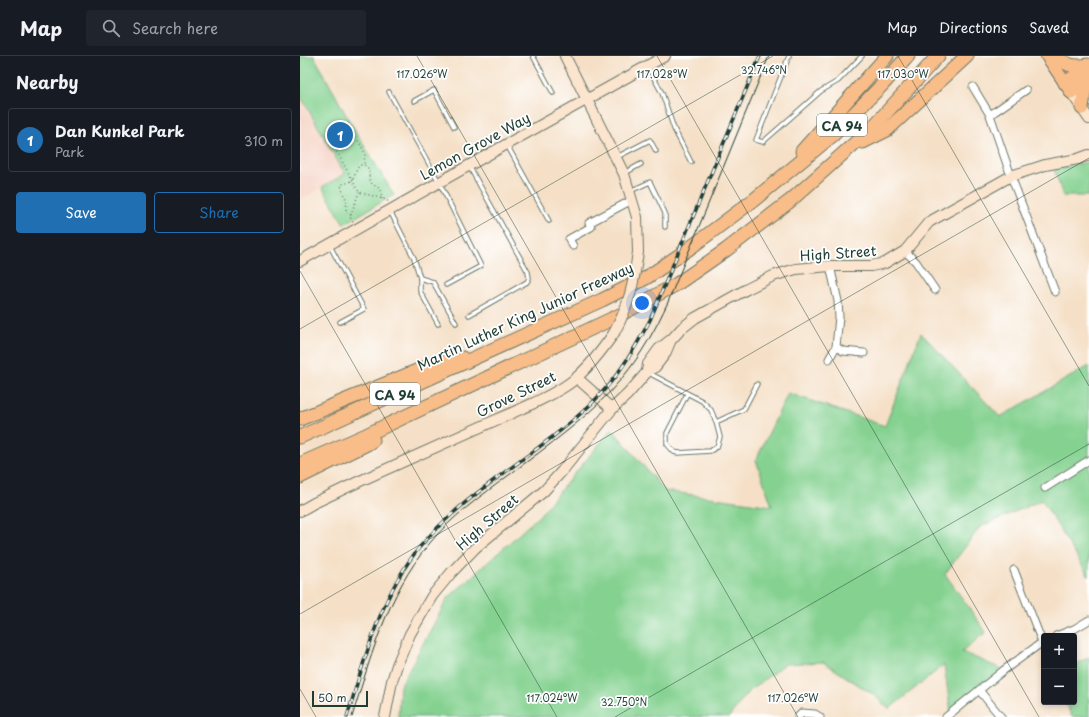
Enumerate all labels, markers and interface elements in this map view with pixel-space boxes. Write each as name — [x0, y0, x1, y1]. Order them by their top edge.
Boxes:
search box — [86, 10, 366, 46]
text: Map — [20, 14, 62, 42]
text: Search here — [132, 16, 218, 39]
icon: search — [100, 17, 122, 39]
text: Map — [887, 17, 917, 38]
text: Directions — [939, 17, 1007, 38]
text: Saved — [1029, 17, 1069, 38]
text: 32.746°N — [741, 62, 787, 77]
text: 117.026°W — [396, 66, 448, 81]
text: 117.028°W — [637, 66, 688, 81]
text: 117.030°W — [877, 66, 930, 81]
text: Nearby — [16, 69, 78, 95]
street label: Lemon Grove Way — [416, 107, 534, 185]
road number: CA 94 — [817, 114, 867, 136]
text: Dan Kunkel Park — [55, 119, 185, 142]
pin: 1 — [327, 120, 353, 150]
text: 1 — [27, 131, 33, 150]
text: 310 m — [244, 131, 283, 150]
text: Park — [55, 142, 84, 161]
button: Save — [16, 192, 146, 233]
button: Share — [154, 192, 284, 233]
street label: High Street — [799, 240, 877, 266]
street label: Martin Luther King Junior Freeway — [413, 257, 637, 375]
your location — [632, 293, 652, 313]
street label: Grove Street — [473, 366, 560, 422]
road number: CA 94 — [370, 383, 420, 405]
street label: High Street — [451, 489, 523, 555]
map controls — [1041, 633, 1077, 705]
button: + — [1041, 633, 1077, 669]
button: − — [1041, 669, 1077, 705]
scale bar — [312, 689, 368, 708]
text: 50 m — [318, 689, 347, 706]
text: 117.024°W — [527, 690, 578, 705]
text: 117.026°W — [767, 690, 819, 705]
text: 32.750°N — [601, 694, 648, 709]

